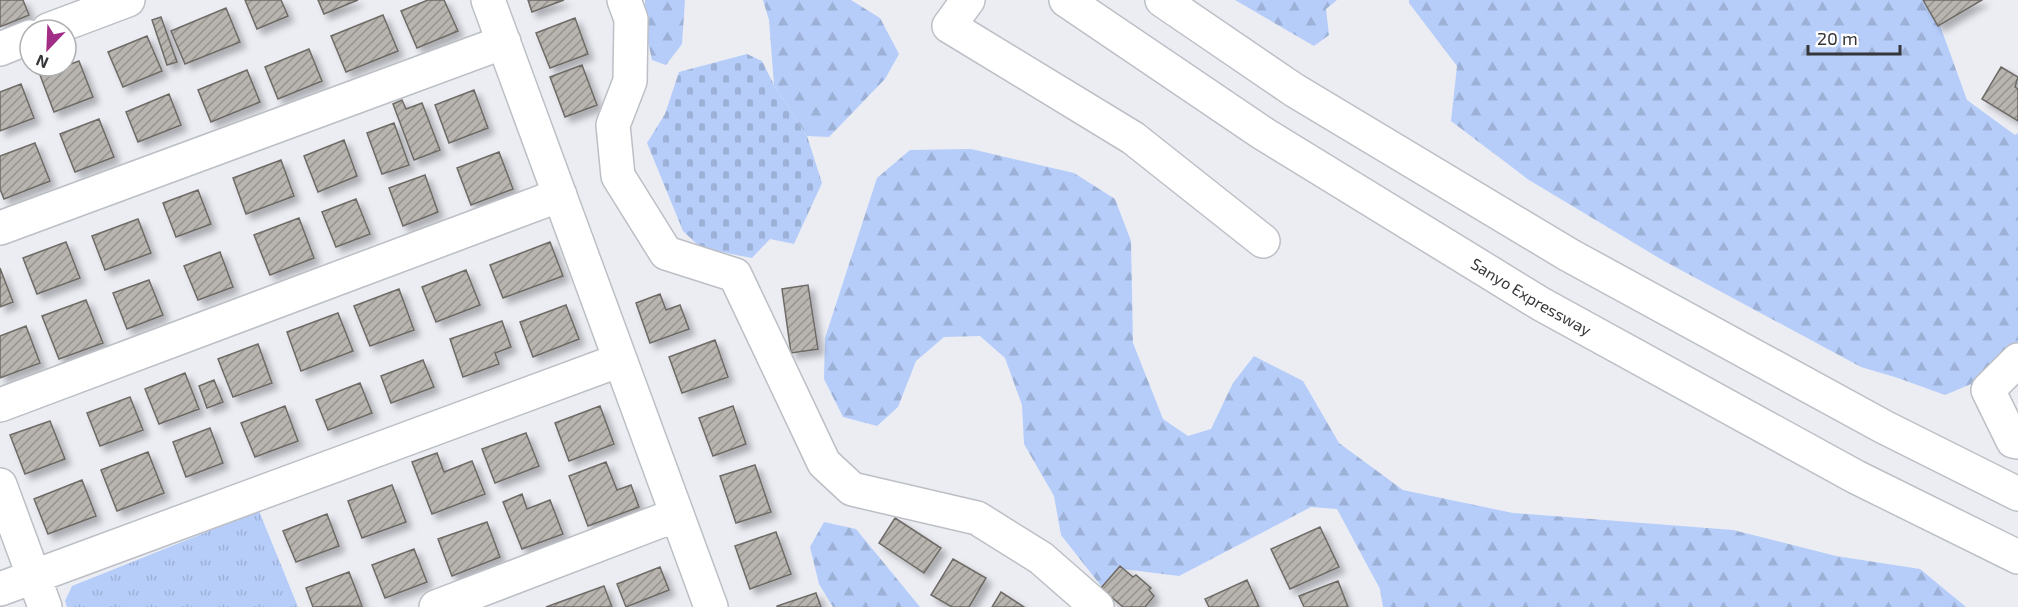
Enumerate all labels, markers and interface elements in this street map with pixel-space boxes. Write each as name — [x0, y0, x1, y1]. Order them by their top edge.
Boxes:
north arrow — [18, 18, 78, 78]
scale bar — [1808, 18, 1900, 56]
text: 20 m — [1817, 27, 1858, 49]
text: N — [33, 51, 51, 73]
street label: Sanyo Expressway — [1468, 253, 1595, 339]

